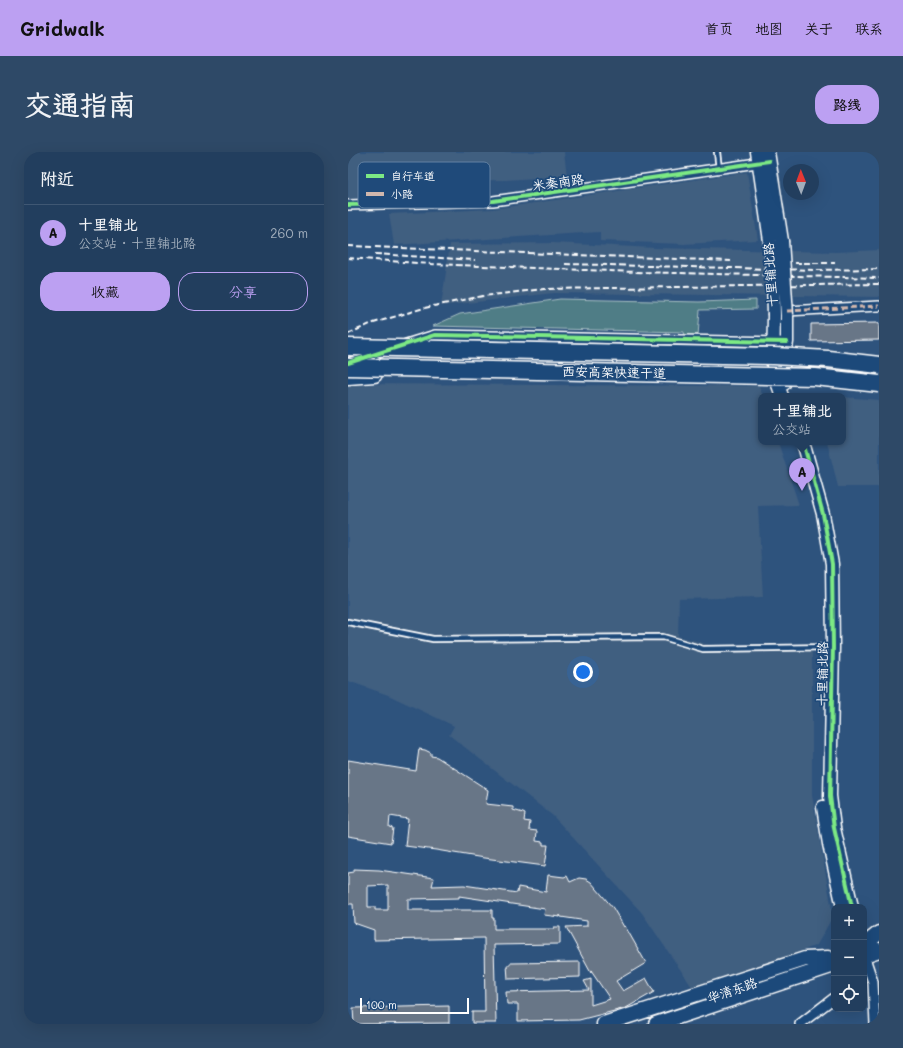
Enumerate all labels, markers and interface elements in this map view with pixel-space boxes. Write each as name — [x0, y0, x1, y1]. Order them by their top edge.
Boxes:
text: Gridwalk — [20, 16, 105, 41]
text: 首页 — [705, 19, 733, 38]
text: 地图 — [755, 19, 783, 38]
text: 关于 — [805, 19, 833, 38]
text: 联系 — [855, 19, 883, 38]
button: 路线 — [815, 85, 879, 124]
text: 交通指南 — [24, 86, 136, 122]
legend — [358, 162, 490, 208]
north arrow — [783, 164, 819, 200]
text: 附近 — [40, 167, 74, 189]
text: 自行车道 — [391, 168, 435, 183]
street label: 米秦南路 — [531, 169, 585, 194]
text: 小路 — [391, 186, 413, 201]
text: 十里铺北 — [78, 214, 138, 234]
text: A — [48, 224, 58, 241]
text: 260 m — [270, 224, 308, 241]
text: 公交站 · 十里铺北路 — [78, 234, 196, 251]
street label: 十里铺北路 — [759, 242, 780, 308]
button: 收藏 — [40, 272, 170, 311]
button: 分享 — [178, 272, 308, 311]
street label: 西安高架快速干道 — [562, 362, 666, 381]
popup — [758, 393, 846, 445]
text: 十里铺北 — [772, 400, 832, 420]
text: 公交站 — [772, 420, 811, 437]
pin: A — [789, 458, 815, 491]
street label: 十里铺北路 — [812, 641, 831, 707]
your location — [573, 662, 593, 682]
map controls — [831, 904, 867, 1012]
button: + — [831, 904, 867, 940]
button: − — [831, 940, 867, 976]
street label: 华清东路 — [704, 973, 759, 1006]
button: locate — [831, 976, 867, 1012]
scale bar — [360, 996, 469, 1015]
text: 100 m — [366, 997, 397, 1012]

